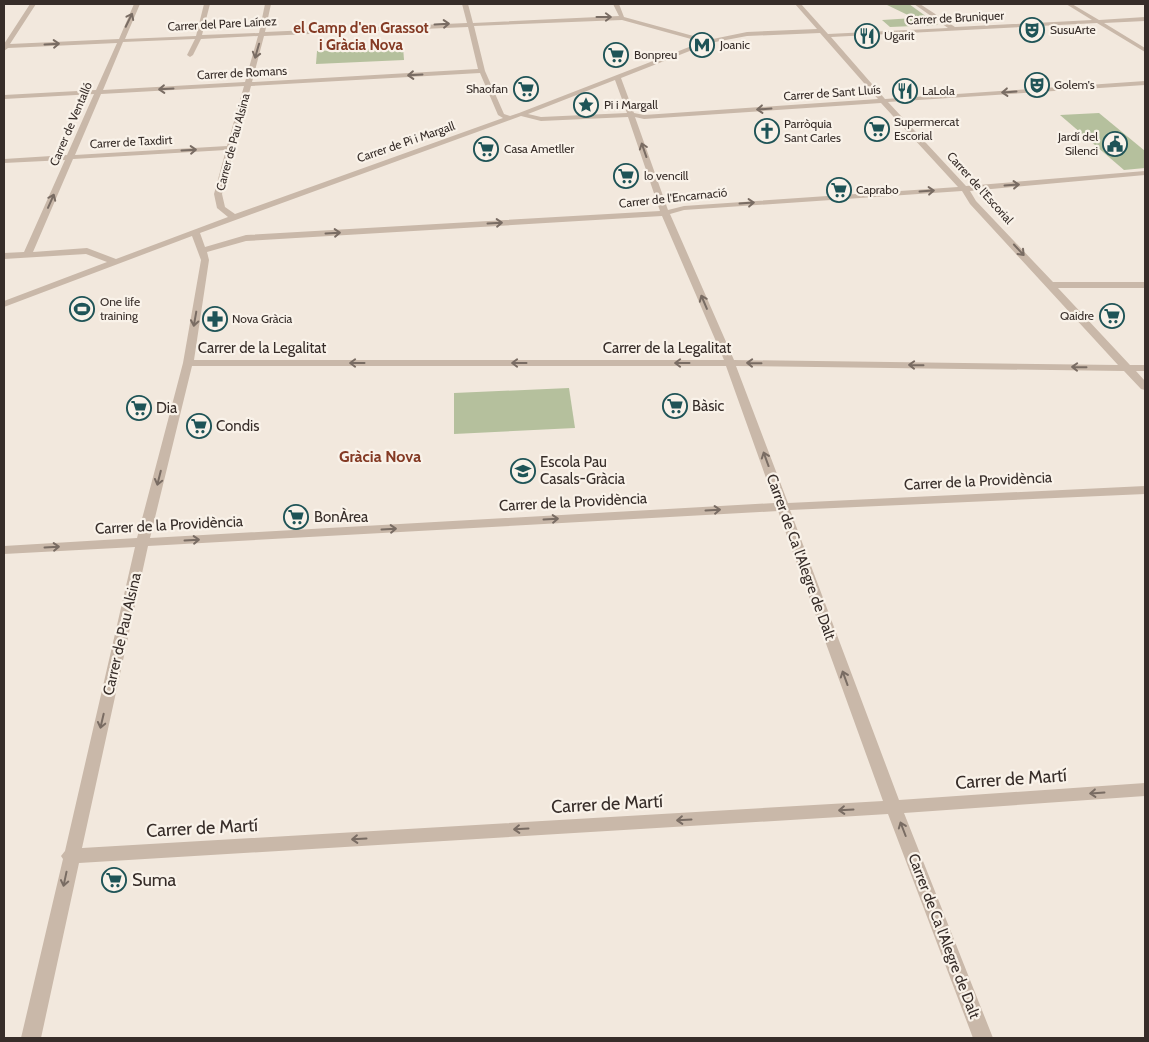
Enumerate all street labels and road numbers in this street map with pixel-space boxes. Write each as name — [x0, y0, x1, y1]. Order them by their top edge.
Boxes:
street label: Carrer de Bruniquer — [906, 7, 1005, 28]
street label: Carrer del Pare Laínez — [167, 13, 277, 34]
street label: Carrer de Romans — [196, 63, 287, 82]
street label: Carrer de Ventalló — [46, 79, 95, 168]
street label: Carrer de Sant Lluís — [783, 82, 881, 103]
street label: Carrer de Pau Alsina — [212, 91, 253, 192]
street label: Carrer de Pi i Margall — [355, 118, 457, 165]
street label: Carrer de Taxdirt — [89, 132, 173, 151]
street label: Carrer de l'Escorial — [944, 148, 1017, 227]
street label: Carrer de l'Encarnació — [618, 184, 728, 211]
street label: Carrer de la Legalitat — [198, 339, 326, 357]
street label: Carrer de la Legalitat — [603, 339, 731, 357]
street label: Carrer de la Providència — [903, 468, 1053, 494]
street label: Carrer de Ca l'Alegre de Dalt — [763, 472, 839, 642]
street label: Carrer de la Providència — [498, 489, 648, 515]
street label: Carrer de la Providència — [94, 512, 244, 538]
street label: Carrer de Pau Alsina — [99, 570, 145, 697]
street label: Carrer de Martí — [954, 764, 1068, 794]
street label: Carrer de Martí — [551, 790, 664, 818]
street label: Carrer de Martí — [146, 814, 259, 842]
street label: Carrer de Ca l'Alegre de Dalt — [904, 851, 984, 1021]

